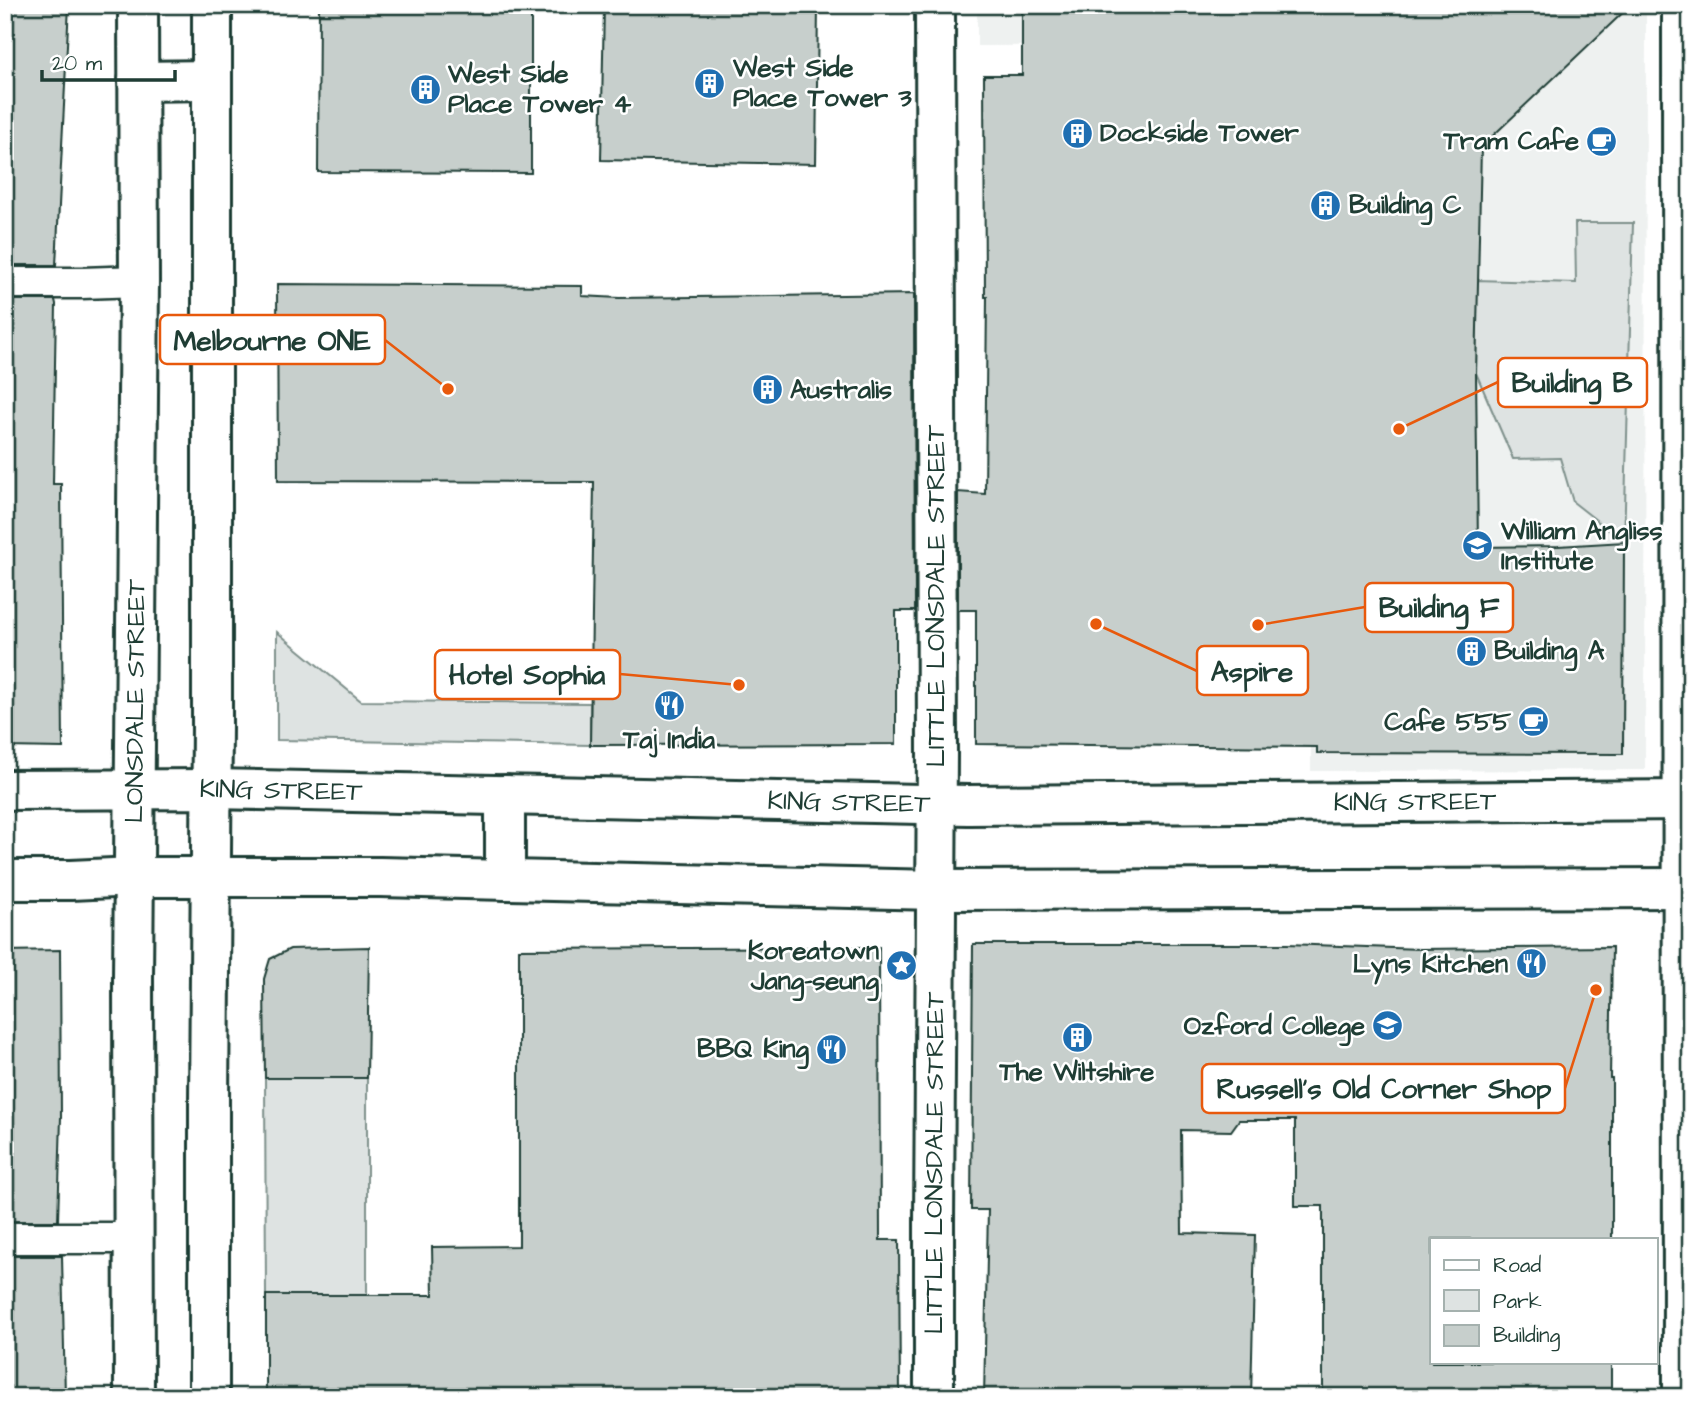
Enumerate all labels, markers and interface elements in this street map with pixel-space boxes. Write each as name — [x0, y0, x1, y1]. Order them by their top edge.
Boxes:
scale bar — [42, 38, 175, 82]
text: 20 m — [52, 49, 103, 78]
place label: West Side Place Tower 3 — [732, 50, 912, 116]
place label: West Side Place Tower 4 — [447, 56, 631, 122]
building icon: West Side Place Tower 3 — [693, 66, 727, 100]
building icon: West Side Place Tower 4 — [408, 72, 442, 106]
place label: Dockside Tower — [1100, 115, 1300, 151]
building icon: Dockside Tower — [1060, 116, 1094, 150]
place label: Tram Cafe — [1442, 123, 1579, 159]
cafe icon: Tram Cafe — [1585, 124, 1619, 158]
place label: Building C — [1349, 187, 1462, 226]
building icon: Building C — [1309, 188, 1343, 222]
callout: Melbourne ONE — [160, 315, 385, 364]
text: Melbourne ONE — [173, 322, 371, 361]
callout: Building B — [1498, 358, 1647, 407]
text: Building B — [1512, 364, 1633, 405]
place label: Australis — [790, 372, 892, 408]
building icon: Australis — [750, 373, 784, 407]
street label: LITTLE LONSDALE STREET — [918, 424, 954, 767]
place label: William Angliss Institute — [1500, 513, 1663, 579]
school or university icon: William Angliss Institute — [1461, 529, 1495, 563]
street label: LONSDALE STREET — [116, 578, 154, 823]
callout: Building F — [1365, 583, 1513, 632]
text: Building F — [1379, 589, 1500, 630]
place label: Building A — [1494, 633, 1605, 672]
building icon: Building A — [1454, 634, 1488, 668]
callout: Aspire — [1197, 646, 1308, 695]
callout: Hotel Sophia — [435, 650, 620, 699]
text: Aspire — [1211, 653, 1293, 693]
text: Hotel Sophia — [449, 656, 606, 696]
restaurant icon: Taj India — [652, 688, 686, 722]
place label: Cafe 555 — [1384, 704, 1512, 740]
cafe icon: Cafe 555 — [1517, 705, 1551, 739]
place label: Taj India — [622, 722, 716, 758]
street label: KING STREET — [199, 771, 364, 810]
street label: KING STREET — [767, 783, 931, 822]
street label: KING STREET — [1333, 783, 1497, 820]
place label: Koreatown Jang-seung — [748, 933, 880, 1002]
place label: Lyns Kitchen — [1353, 946, 1508, 985]
restaurant icon: Lyns Kitchen — [1514, 947, 1548, 981]
place icon: Koreatown Jang-seung — [885, 949, 919, 983]
street label: LITTLE LONSDALE STREET — [916, 991, 953, 1334]
place label: Ozford College — [1184, 1008, 1365, 1047]
school or university icon: Ozford College — [1371, 1009, 1405, 1043]
building icon: The Wiltshire — [1060, 1020, 1094, 1054]
place label: BBQ King — [697, 1031, 810, 1070]
restaurant icon: BBQ King — [815, 1032, 849, 1066]
place label: The Wiltshire — [999, 1054, 1154, 1090]
callout: Russell's Old Corner Shop — [1202, 1064, 1565, 1113]
text: Russell's Old Corner Shop — [1217, 1070, 1552, 1110]
legend — [1430, 1238, 1658, 1364]
text: Road — [1493, 1251, 1541, 1280]
text: Park — [1493, 1287, 1542, 1316]
text: Building — [1493, 1321, 1561, 1352]

